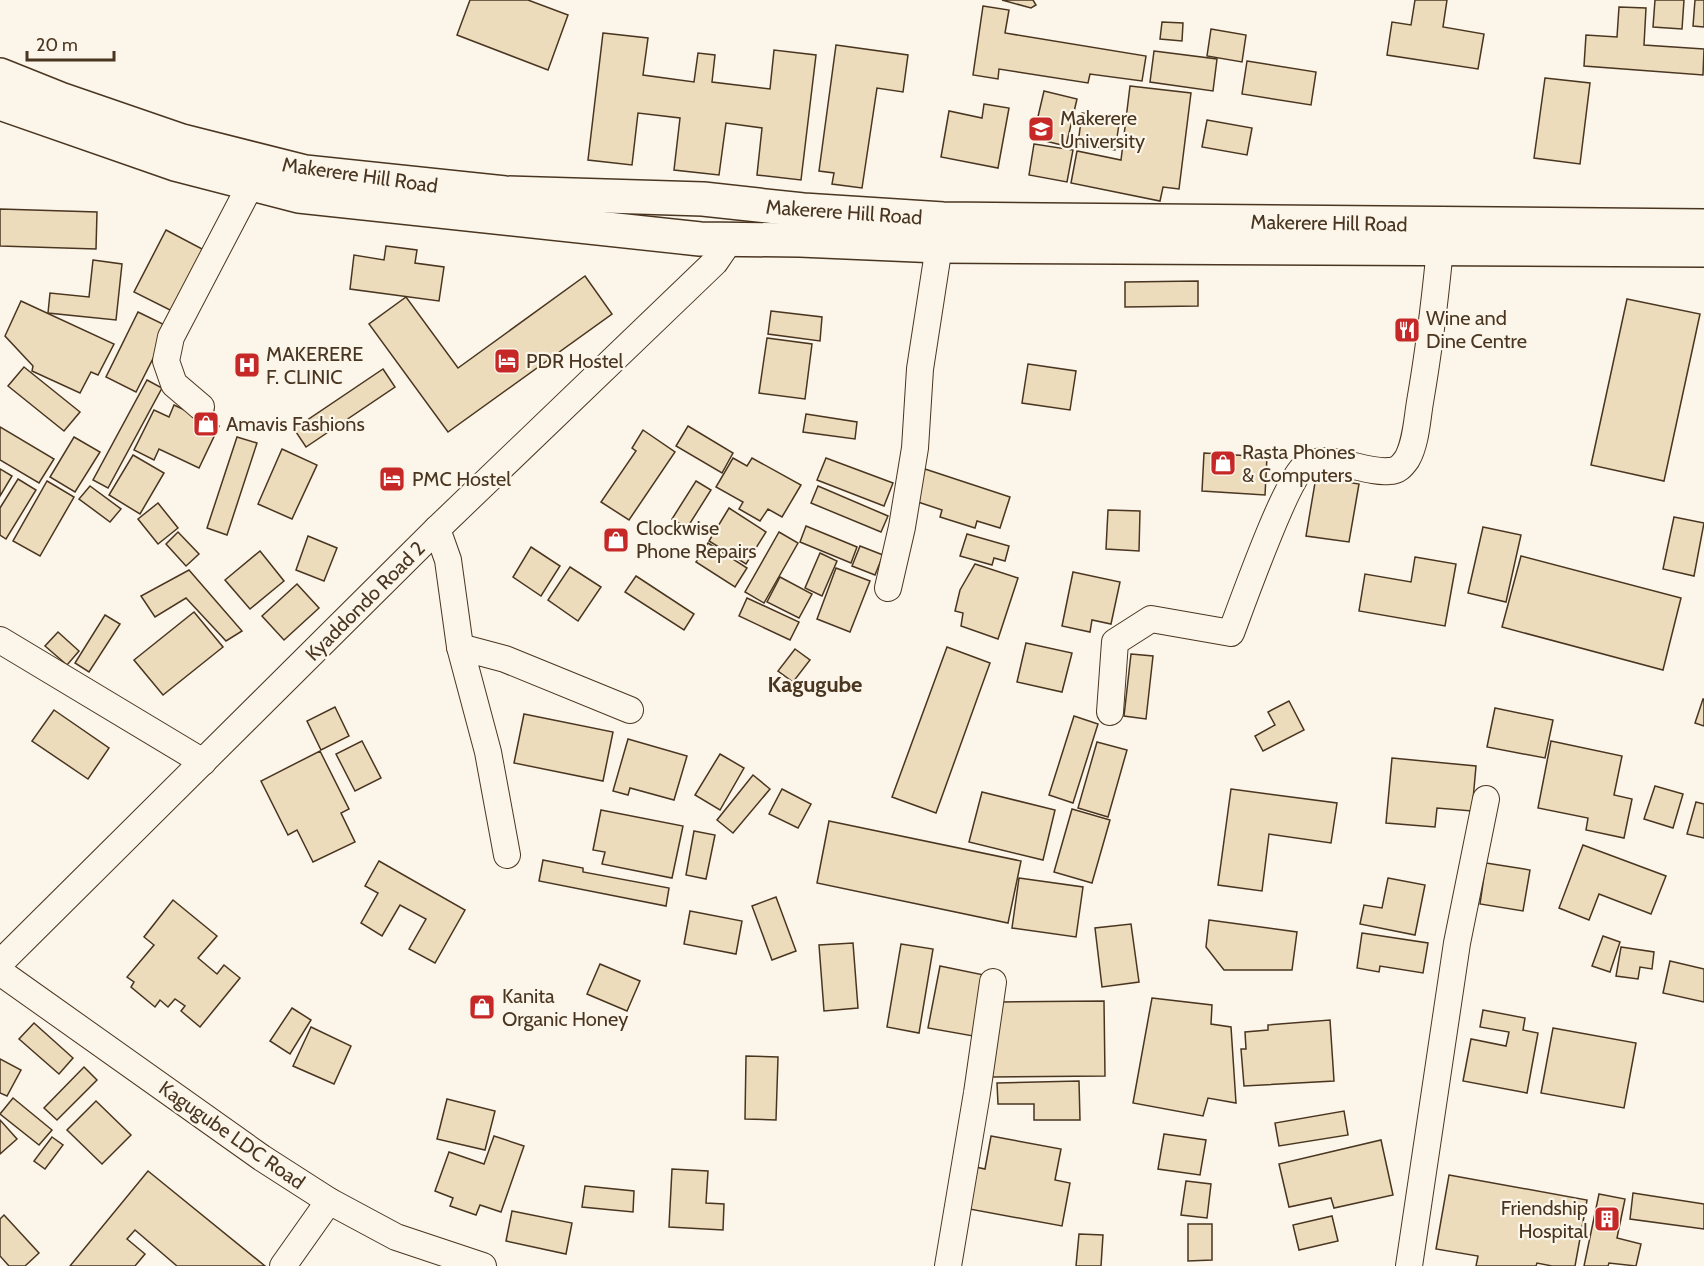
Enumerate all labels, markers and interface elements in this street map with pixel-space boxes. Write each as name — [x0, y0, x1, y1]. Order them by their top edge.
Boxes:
scale bar — [27, 24, 114, 62]
text: 20 m — [36, 34, 78, 56]
place label: Makerere University — [1060, 106, 1145, 153]
school or university icon: Makerere University — [1026, 114, 1056, 144]
street label: Makerere Hill Road — [281, 152, 439, 198]
street label: Makerere Hill Road — [765, 195, 923, 229]
street label: Makerere Hill Road — [1250, 210, 1408, 236]
place label: Wine and Dine Centre — [1426, 306, 1527, 353]
restaurant icon: Wine and Dine Centre — [1392, 315, 1422, 345]
place label: MAKERERE F. CLINIC — [266, 342, 363, 389]
hotel icon: PDR Hostel — [492, 346, 522, 376]
place label: PDR Hostel — [526, 349, 624, 373]
hospital icon: MAKERERE F. CLINIC — [232, 350, 262, 380]
shop icon: Amavis Fashions — [191, 409, 221, 439]
place label: Amavis Fashions — [226, 412, 365, 436]
place label: Rasta Phones & Computers — [1242, 440, 1356, 487]
shop icon: Rasta Phones & Computers — [1208, 448, 1238, 478]
hotel icon: PMC Hostel — [377, 464, 407, 494]
place label: PMC Hostel — [412, 467, 511, 491]
place label: Clockwise Phone Repairs — [636, 516, 757, 563]
shop icon: Clockwise Phone Repairs — [601, 525, 631, 555]
street label: Kyaddondo Road 2 — [300, 536, 430, 666]
district label: Kagugube — [768, 671, 862, 698]
place label: Kanita Organic Honey — [502, 984, 628, 1031]
shop icon: Kanita Organic Honey — [467, 992, 497, 1022]
street label: Kagugube LDC Road — [155, 1076, 309, 1194]
place label: Friendship Hospital — [1501, 1196, 1588, 1243]
building icon: Friendship Hospital — [1592, 1204, 1622, 1234]

